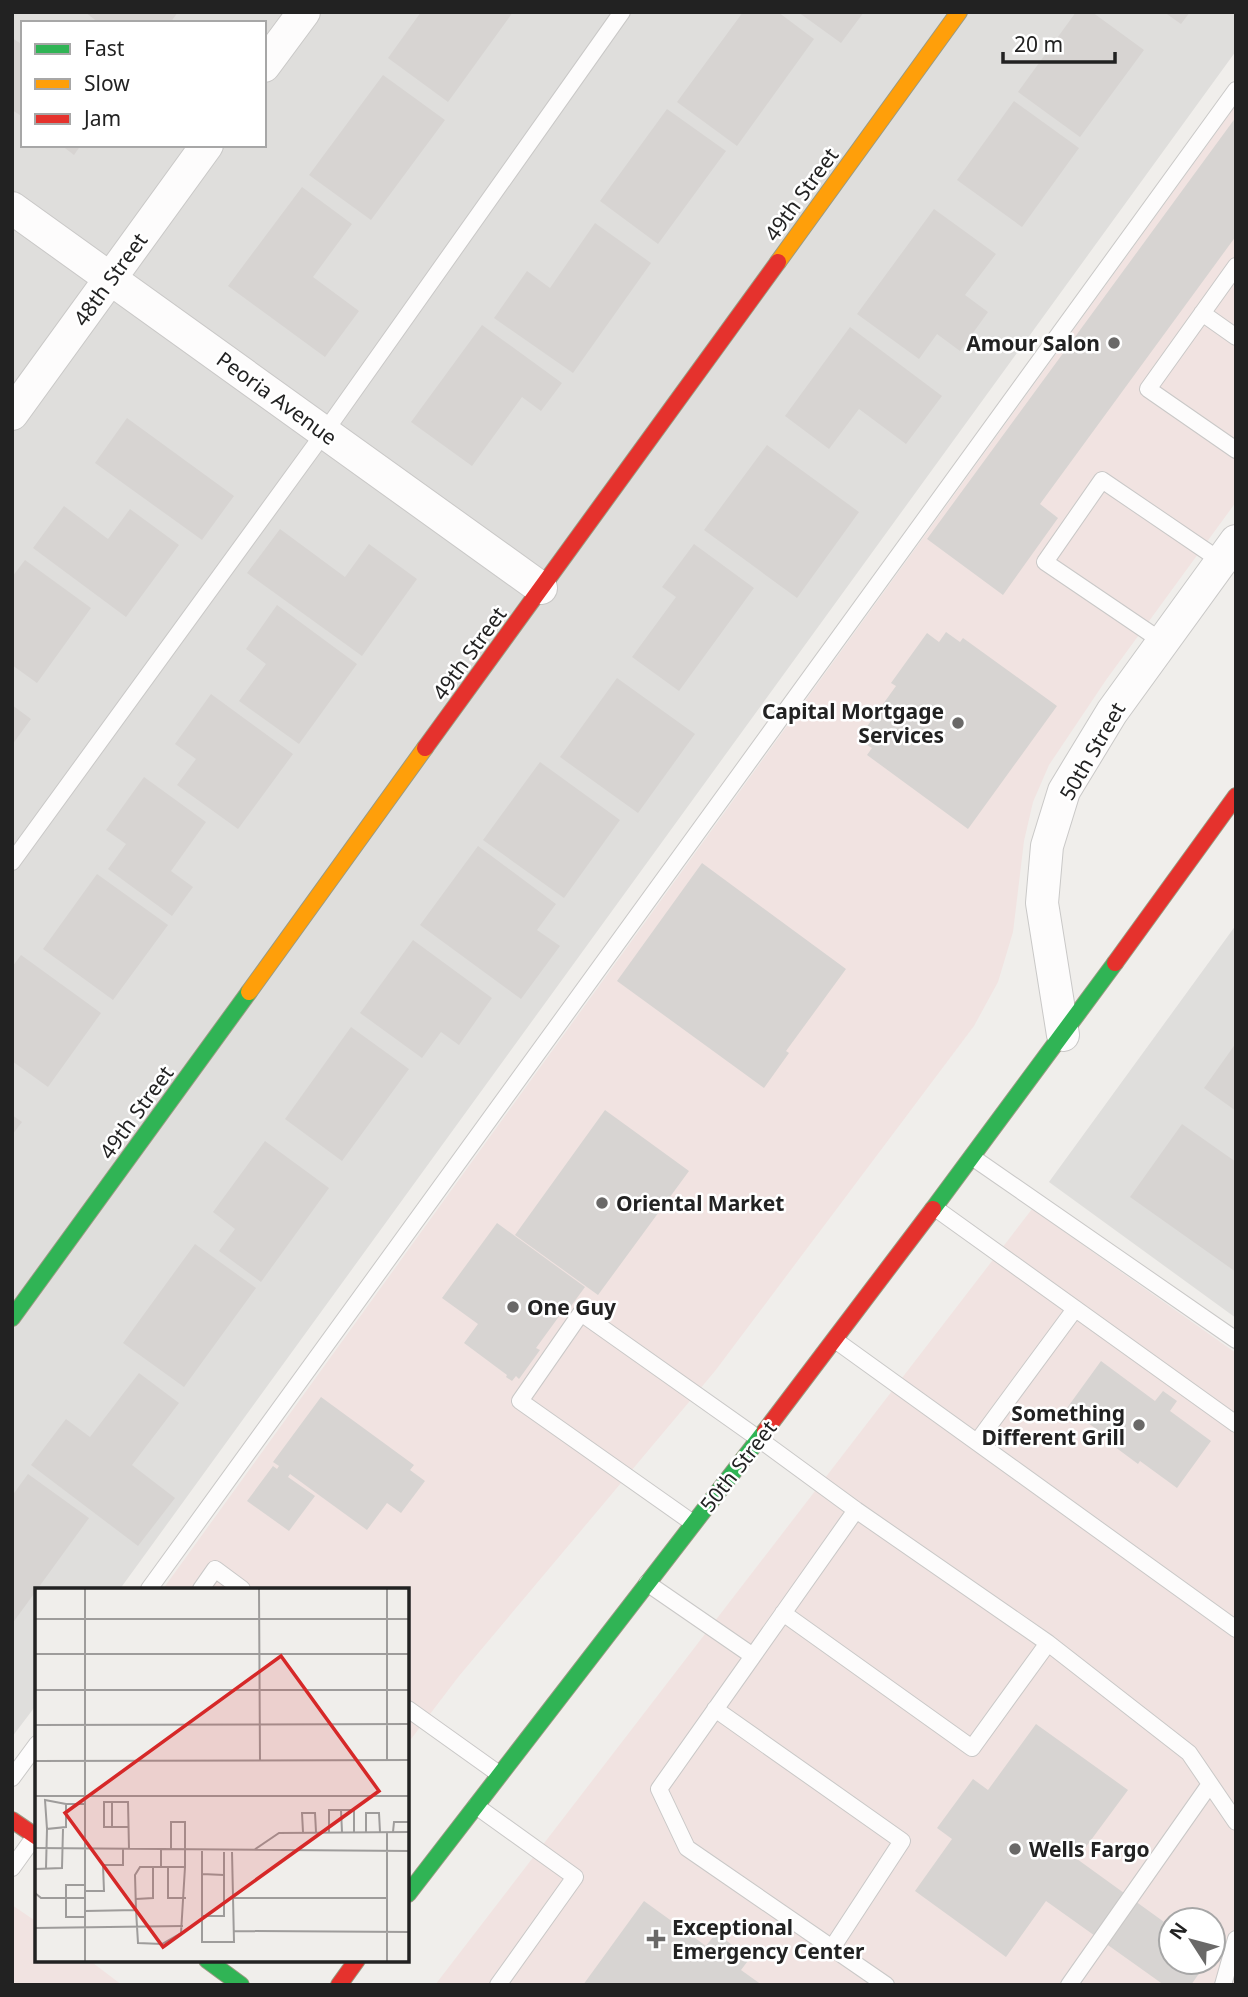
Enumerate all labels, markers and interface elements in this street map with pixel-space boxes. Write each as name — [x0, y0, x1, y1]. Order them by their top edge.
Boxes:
legend — [21, 21, 266, 147]
scale bar — [1003, 21, 1115, 65]
text: 20 m — [1014, 30, 1063, 58]
text: Fast — [84, 34, 125, 62]
text: Slow — [84, 69, 130, 97]
text: Jam — [82, 104, 121, 132]
street label: 49th Street — [758, 141, 845, 246]
street label: 48th Street — [67, 226, 154, 331]
place label: Amour Salon — [966, 329, 1100, 357]
marker: Amour Salon — [1106, 335, 1122, 351]
street label: Peoria Avenue — [211, 345, 343, 451]
street label: 49th Street — [426, 600, 513, 705]
place label: Capital Mortgage Services — [762, 697, 944, 749]
street label: 50th Street — [1053, 697, 1131, 805]
marker: Capital Mortgage Services — [950, 715, 966, 731]
street label: 49th Street — [93, 1059, 180, 1164]
place label: Oriental Market — [616, 1189, 784, 1217]
marker: Oriental Market — [594, 1195, 610, 1211]
place label: One Guy — [527, 1293, 616, 1321]
marker: One Guy — [505, 1299, 521, 1315]
place label: Something Different Grill — [981, 1399, 1125, 1451]
street label: 50th Street — [694, 1414, 783, 1517]
marker: Something Different Grill — [1131, 1417, 1147, 1433]
inset map — [35, 1588, 410, 1962]
place label: Wells Fargo — [1029, 1835, 1150, 1863]
marker: Wells Fargo — [1007, 1841, 1023, 1857]
north arrow — [1157, 1906, 1227, 1976]
place label: Exceptional Emergency Center — [672, 1913, 865, 1965]
text: N — [1163, 1917, 1193, 1945]
marker: Exceptional Emergency Center — [646, 1929, 666, 1949]

